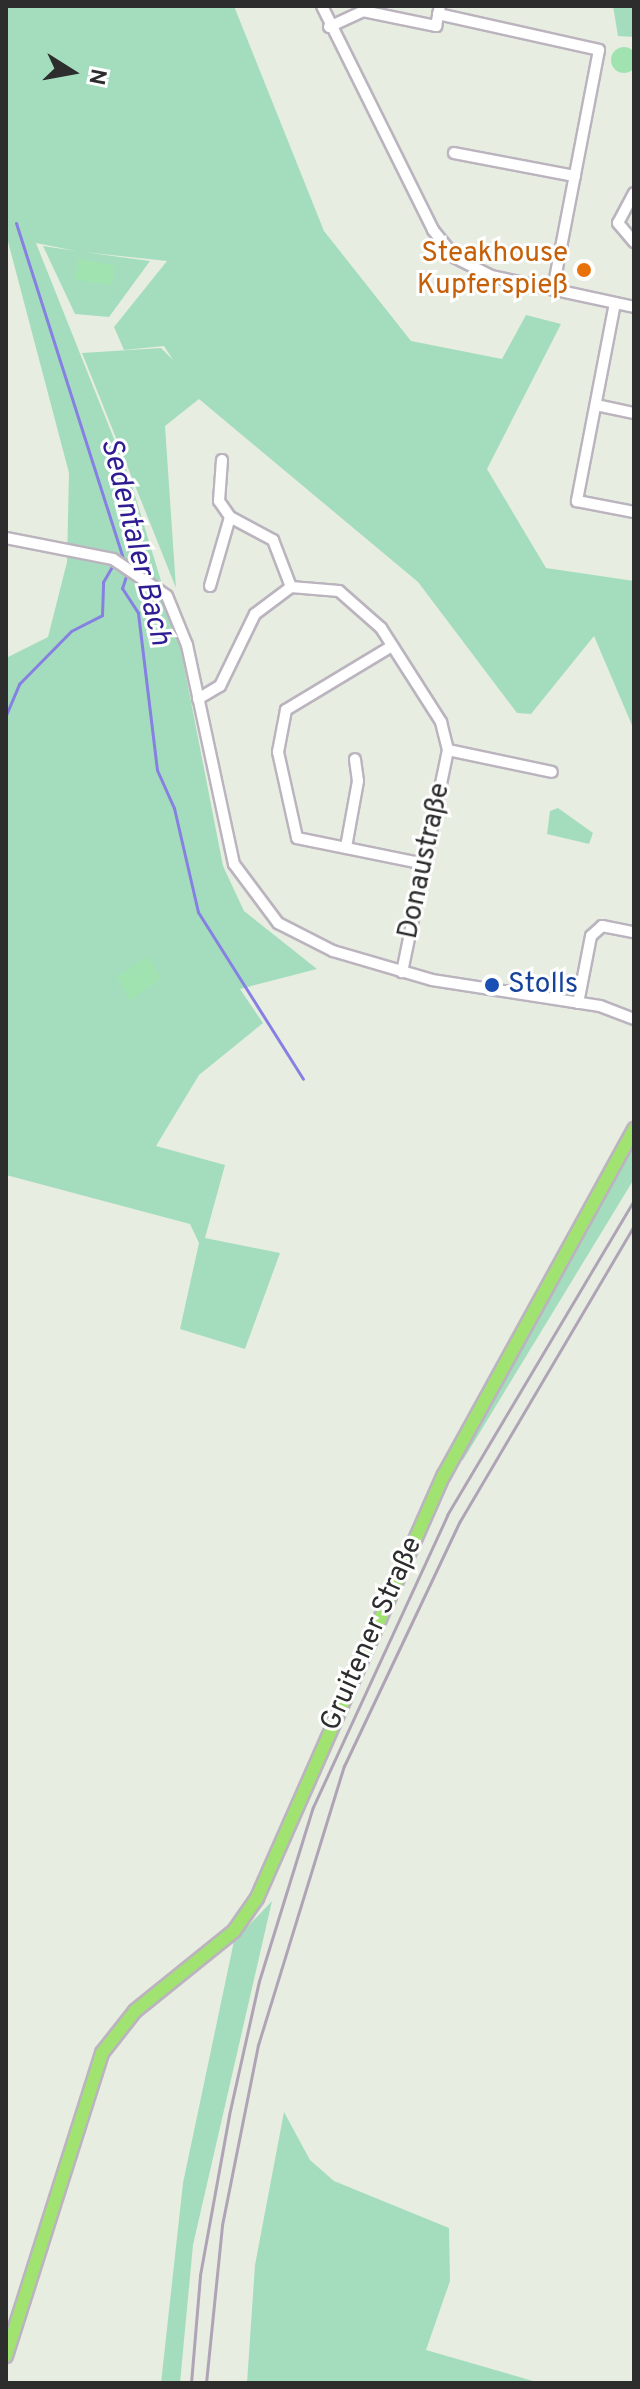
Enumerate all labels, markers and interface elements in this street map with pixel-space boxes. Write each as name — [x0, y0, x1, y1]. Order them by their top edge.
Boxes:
north arrow — [32, 32, 112, 112]
text: N — [81, 66, 111, 87]
place label: Steakhouse Kupferspieß — [417, 237, 568, 303]
marker: Steakhouse Kupferspieß — [575, 261, 593, 279]
water label: Sedentaler Bach — [91, 434, 177, 650]
street label: Donaustraße — [392, 780, 458, 942]
place label: Stolls — [508, 968, 578, 1002]
marker: Stolls — [483, 976, 501, 994]
street label: Gruitener Straße — [314, 1532, 430, 1736]

